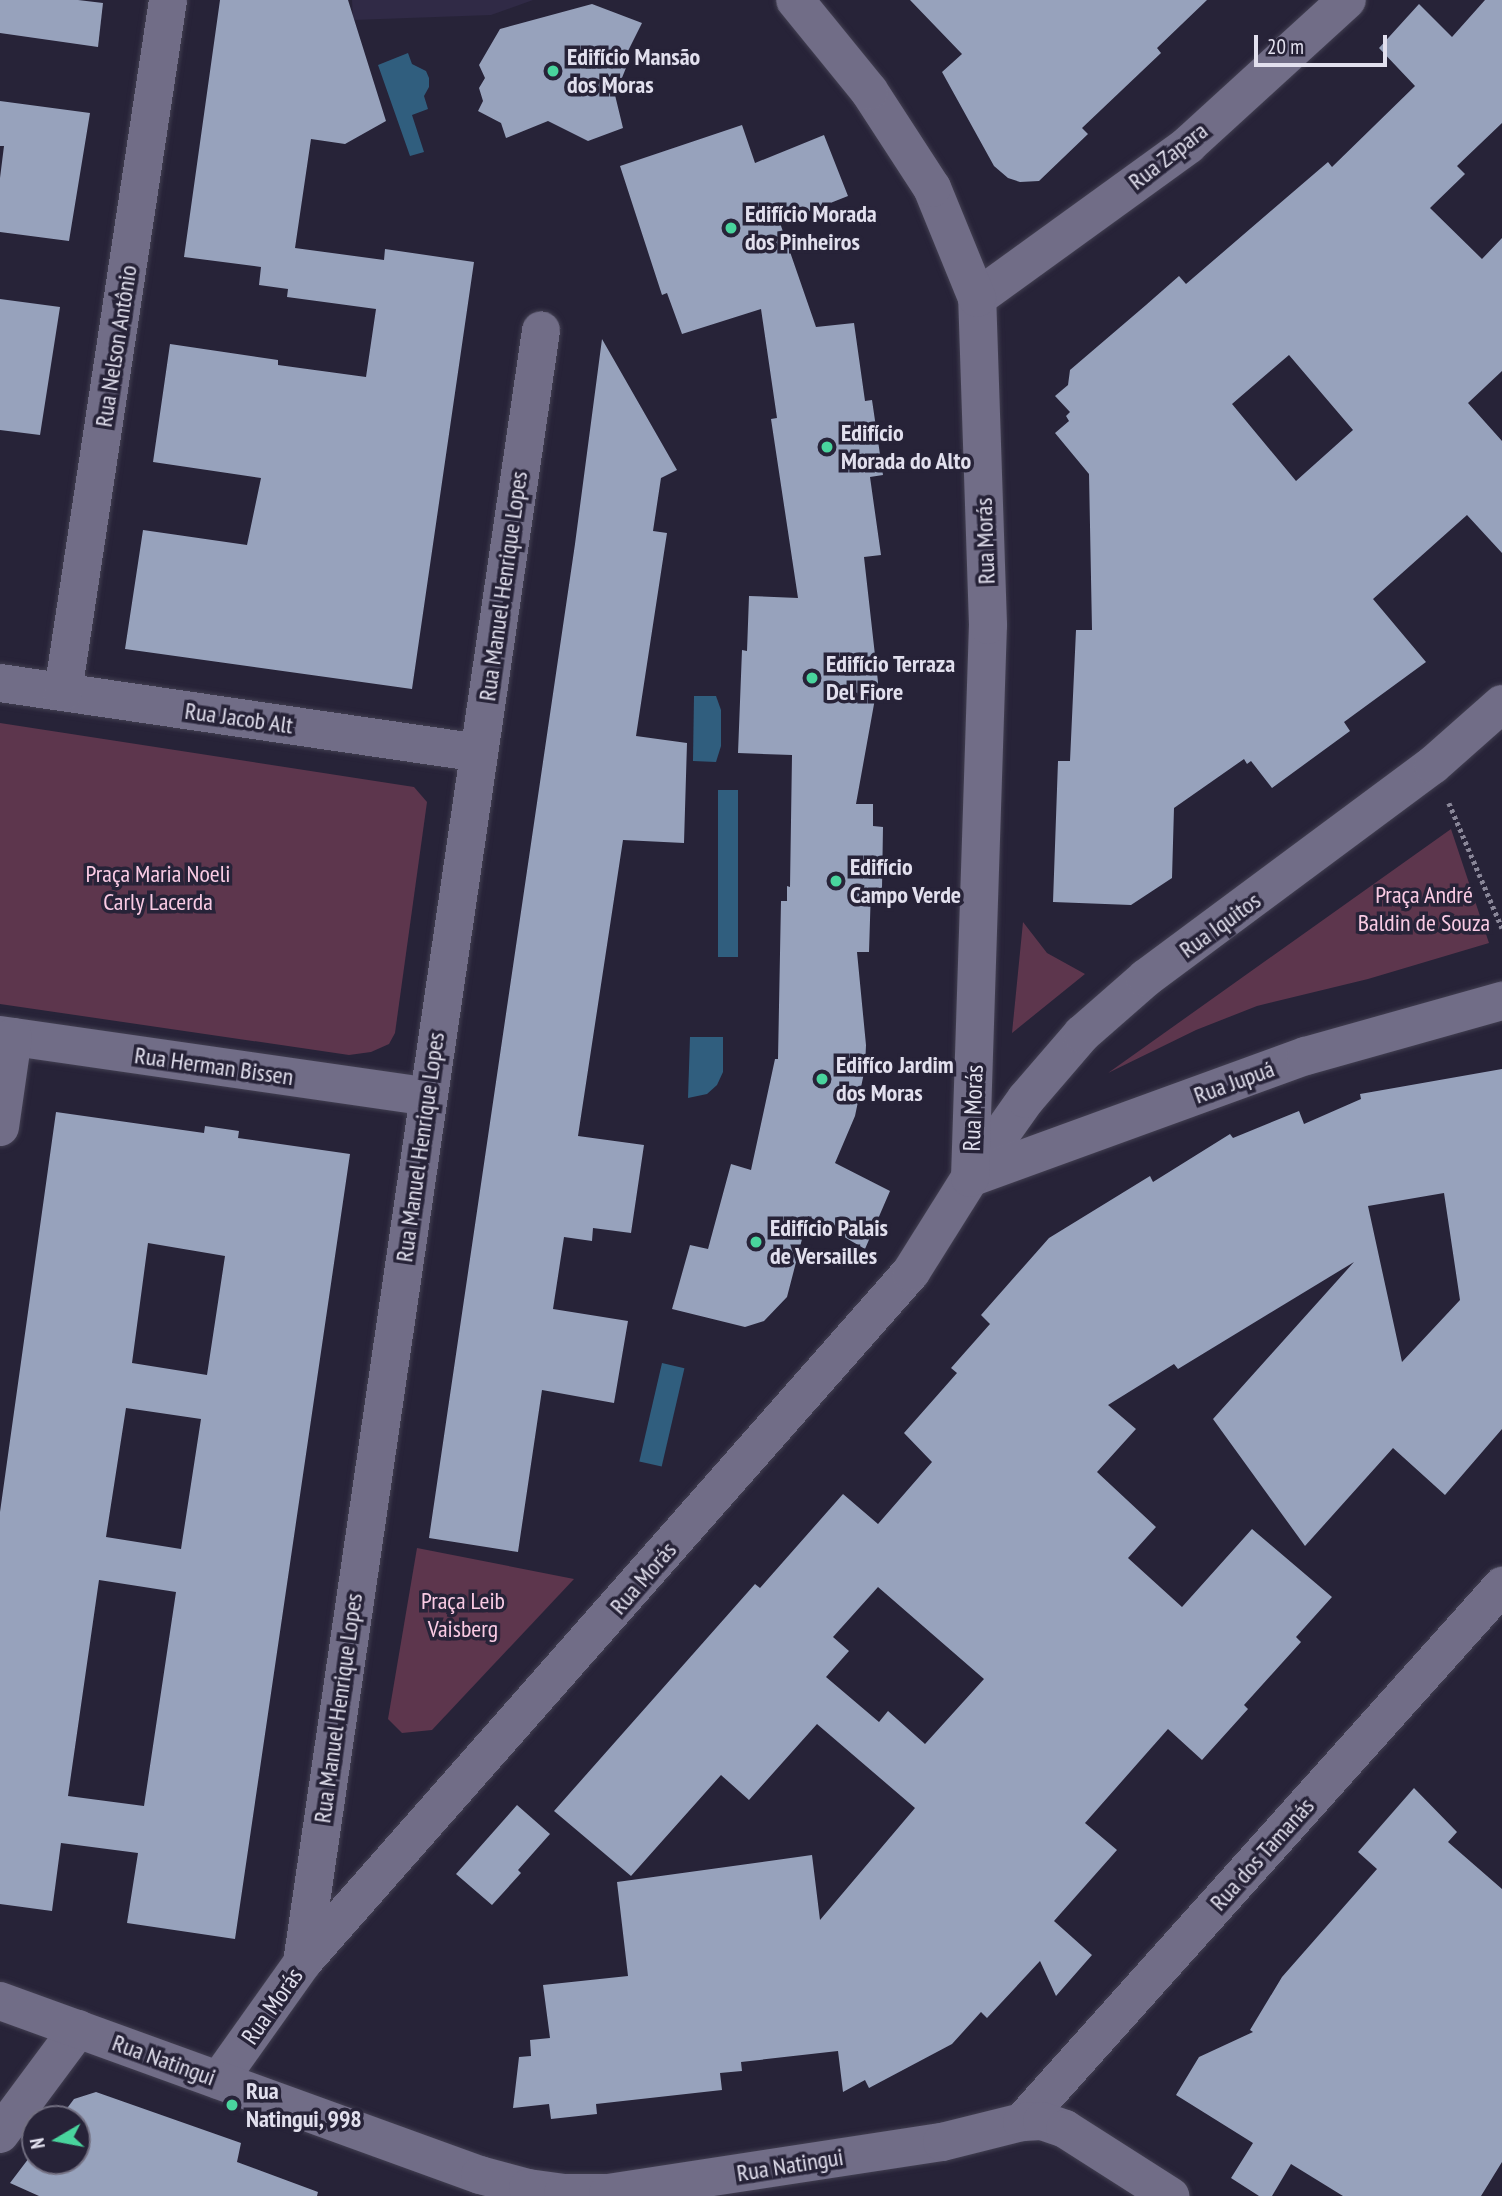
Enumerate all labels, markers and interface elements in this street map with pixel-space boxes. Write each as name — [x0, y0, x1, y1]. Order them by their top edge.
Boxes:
scale bar — [1257, 21, 1390, 65]
text: 20 m — [1267, 33, 1304, 60]
place label: Edifício Mansão dos Moras — [567, 43, 700, 99]
marker: Edifício Mansão dos Moras — [545, 63, 561, 79]
street label: Rua Zapara — [1123, 116, 1213, 196]
place label: Edifício Morada dos Pinheiros — [745, 200, 877, 256]
marker: Edifício Morada dos Pinheiros — [723, 220, 739, 236]
street label: Rua Nelson Antônio — [89, 263, 143, 429]
place label: Edifício Morada do Alto — [841, 419, 972, 475]
marker: Edifício Morada do Alto — [819, 439, 835, 455]
street label: Rua Manuel Henrique Lopes — [473, 469, 533, 703]
street label: Rua Morás — [969, 497, 1001, 585]
place label: Edifício Terraza Del Fiore — [826, 650, 956, 706]
marker: Edifício Terraza Del Fiore — [804, 670, 820, 686]
street label: Rua Jacob Alt — [183, 696, 295, 740]
place label: Edifício Campo Verde — [850, 853, 962, 909]
park label: Praça Maria Noeli Carly Lacerda — [86, 860, 230, 916]
marker: Edifício Campo Verde — [828, 873, 844, 889]
park label: Praça André Baldin de Souza — [1358, 881, 1490, 937]
street label: Rua Iquitos — [1174, 886, 1266, 964]
street label: Rua Manuel Henrique Lopes — [390, 1030, 450, 1264]
street label: Rua Herman Bissen — [133, 1041, 295, 1091]
place label: Edifíco Jardim dos Moras — [836, 1051, 954, 1107]
street label: Rua Jupuá — [1190, 1054, 1278, 1110]
street label: Rua Morás — [957, 1064, 989, 1152]
marker: Edifíco Jardim dos Moras — [814, 1071, 830, 1087]
place label: Edifício Palais de Versailles — [770, 1214, 888, 1270]
marker: Edifício Palais de Versailles — [748, 1234, 764, 1250]
street label: Rua Morás — [604, 1536, 682, 1620]
park label: Praça Leib Vaisberg — [421, 1587, 505, 1643]
street label: Rua Manuel Henrique Lopes — [308, 1591, 368, 1825]
street label: Rua dos Tamanás — [1204, 1791, 1320, 1917]
street label: Rua Morás — [235, 1962, 309, 2050]
street label: Rua Natingui — [109, 2028, 219, 2092]
place label: Rua Natingui, 998 — [246, 2077, 363, 2133]
marker: Rua Natingui, 998 — [224, 2097, 240, 2113]
north arrow — [21, 2105, 91, 2175]
text: N — [25, 2136, 50, 2150]
street label: Rua Natingui — [735, 2142, 845, 2188]

